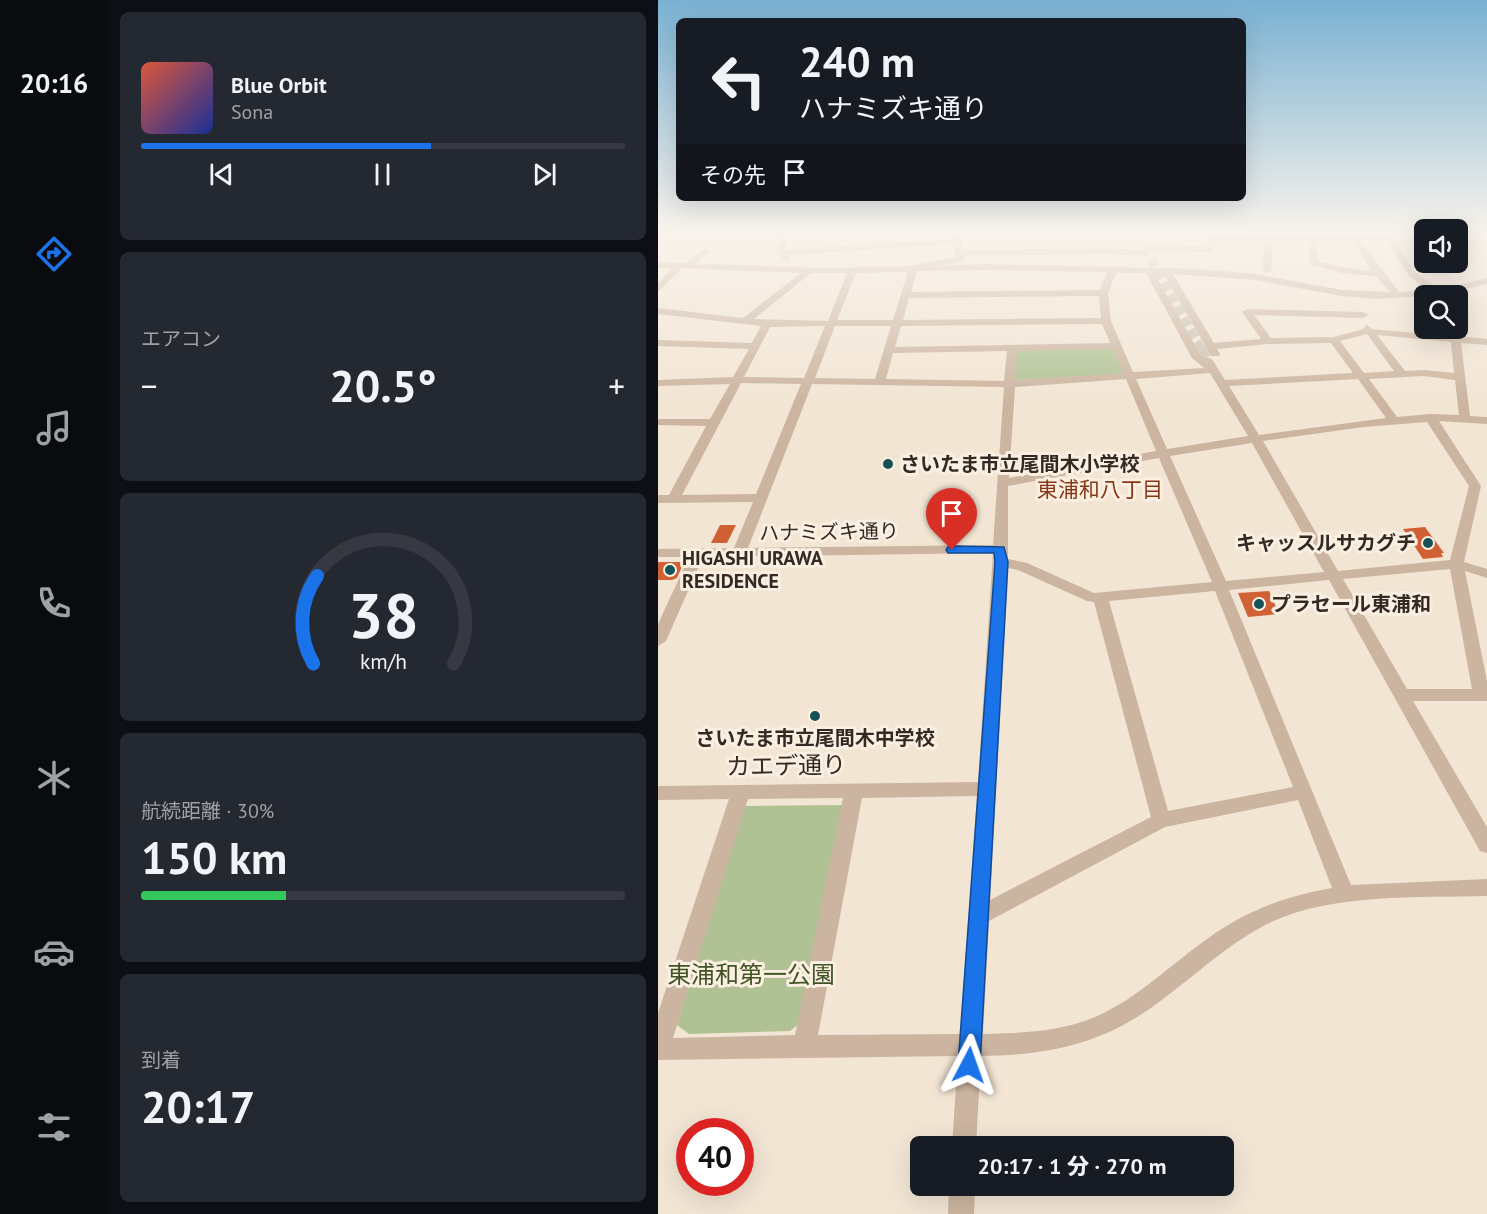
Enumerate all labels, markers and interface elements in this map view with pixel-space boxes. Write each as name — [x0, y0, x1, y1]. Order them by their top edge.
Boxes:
text: 240 m — [799, 34, 915, 89]
icon: left — [700, 42, 778, 120]
text: 20:16 — [20, 66, 88, 100]
text: Blue Orbit — [231, 71, 327, 99]
text: ハナミズキ通り — [799, 91, 988, 125]
text: Sona — [231, 99, 273, 125]
icon: arrive — [778, 156, 811, 189]
icon: previous — [205, 158, 238, 191]
icon: pause — [366, 158, 399, 191]
icon: next — [528, 158, 561, 191]
text: その先 — [700, 161, 766, 189]
map controls — [1414, 219, 1468, 339]
button: sound — [1414, 219, 1468, 273]
icon: directions — [33, 233, 75, 275]
button: search — [1414, 285, 1468, 339]
text: エアコン — [141, 326, 221, 352]
text: 20.5° — [329, 356, 437, 414]
text: − — [141, 364, 158, 407]
text: + — [608, 364, 625, 407]
icon: music — [33, 407, 75, 449]
place label: さいたま市立尾間木小学校 — [900, 451, 1139, 477]
marker: さいたま市立尾間木小学校 — [881, 457, 895, 471]
district label: 東浦和八丁目 — [1037, 476, 1163, 503]
pin — [926, 488, 977, 550]
icon: arrive — [935, 497, 968, 530]
street label: ハナミズキ通り — [759, 518, 899, 546]
place label: キャッスルサカグチ — [1236, 530, 1416, 556]
marker: キャッスルサカグチ — [1421, 536, 1435, 550]
place label: HIGASHI URAWA RESIDENCE — [682, 545, 824, 594]
marker: HIGASHI URAWA RESIDENCE — [663, 563, 677, 577]
text: 38 — [348, 574, 418, 655]
icon: phone — [33, 582, 75, 624]
place label: プラセール東浦和 — [1271, 591, 1431, 617]
marker: プラセール東浦和 — [1252, 597, 1266, 611]
text: km/h — [359, 647, 406, 675]
marker: さいたま市立尾間木中学校 — [808, 709, 822, 723]
place label: さいたま市立尾間木中学校 — [695, 725, 935, 751]
street label: カエデ通り — [726, 749, 846, 782]
icon: climate — [33, 757, 75, 799]
text: 航続距離 · 30% — [141, 798, 274, 824]
text: 150 km — [141, 828, 287, 886]
icon: car — [33, 931, 75, 973]
park label: 東浦和第一公園 — [667, 959, 835, 990]
position arrow — [937, 1033, 1001, 1097]
text: 到着 — [141, 1047, 181, 1073]
text: 20:17 — [141, 1077, 255, 1135]
icon: filters — [33, 1106, 75, 1148]
speed limit sign: 40 — [676, 1118, 754, 1196]
text: 20:17 · 1 分 · 270 m — [978, 1152, 1166, 1180]

